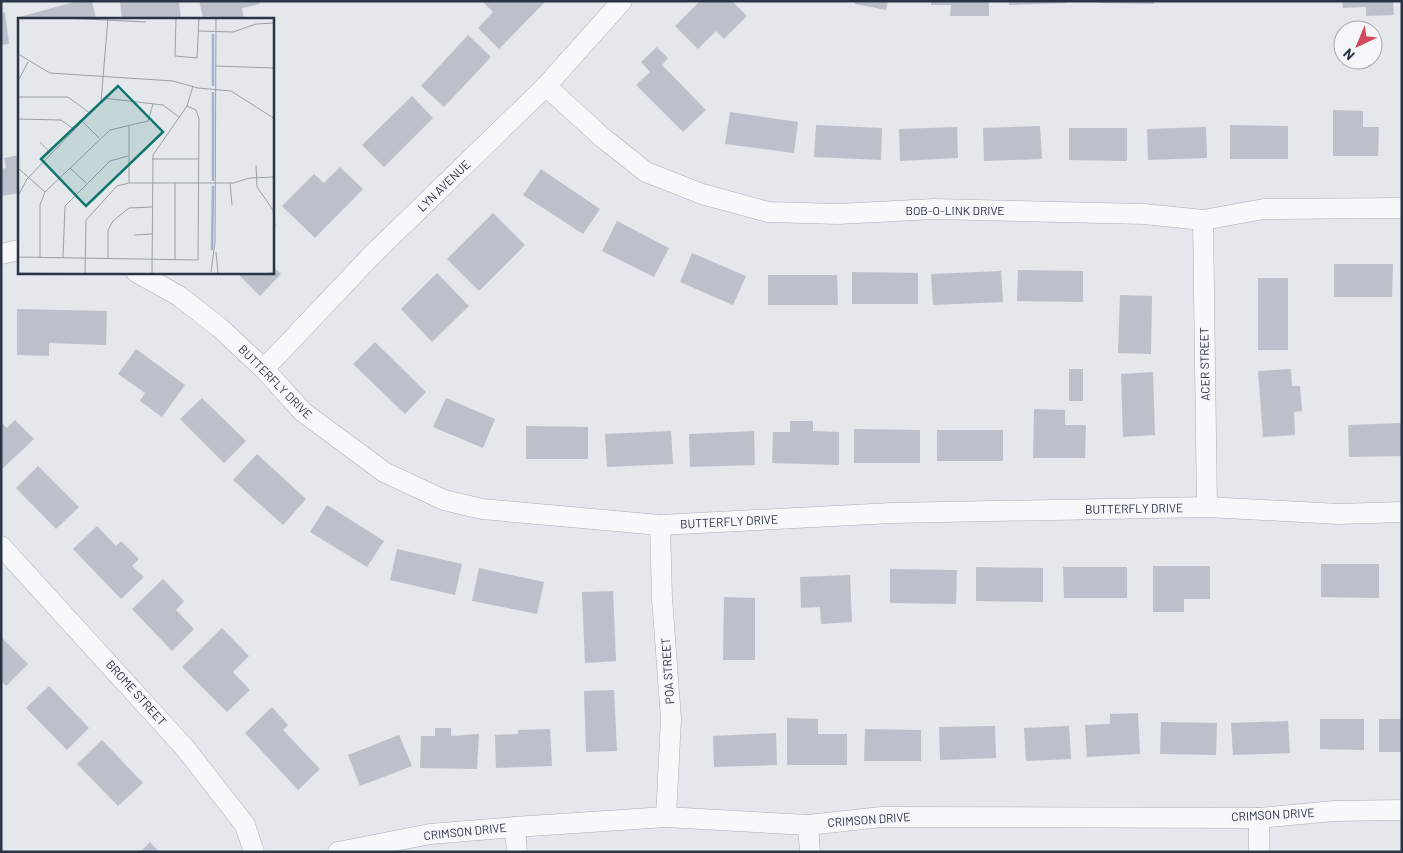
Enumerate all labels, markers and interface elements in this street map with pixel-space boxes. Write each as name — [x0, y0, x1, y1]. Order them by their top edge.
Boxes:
inset map — [18, 18, 274, 274]
north arrow — [1333, 20, 1383, 70]
text: N — [1339, 45, 1358, 64]
street label: LYN AVENUE — [414, 157, 473, 214]
street label: BOB-O-LINK DRIVE — [905, 203, 1005, 217]
street label: ACER STREET — [1196, 327, 1212, 401]
street label: BUTTERFLY DRIVE — [236, 342, 315, 421]
street label: BUTTERFLY DRIVE — [1085, 500, 1183, 516]
street label: BUTTERFLY DRIVE — [680, 511, 778, 531]
street label: POA STREET — [658, 637, 676, 705]
street label: BROME STREET — [104, 657, 170, 728]
street label: CRIMSON DRIVE — [1231, 805, 1315, 823]
street label: CRIMSON DRIVE — [827, 809, 911, 829]
street label: CRIMSON DRIVE — [423, 820, 507, 842]

